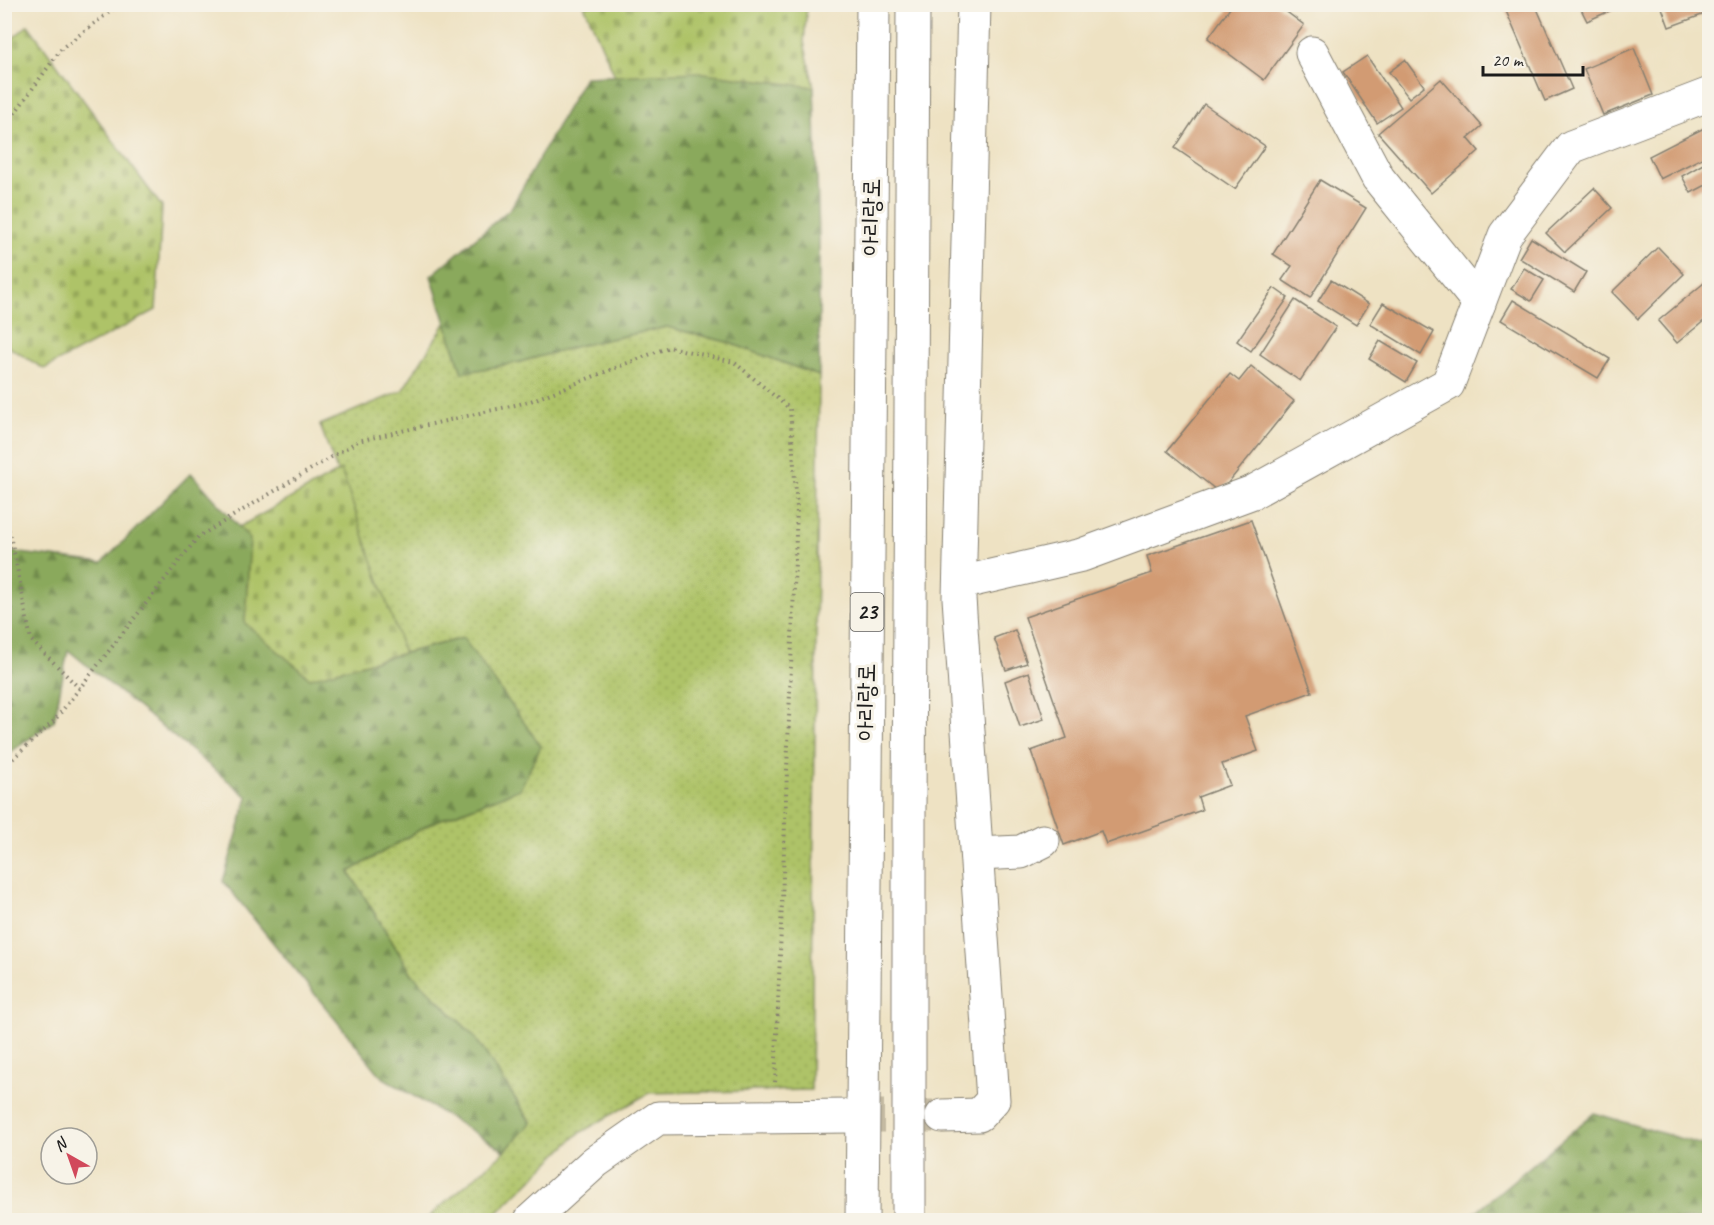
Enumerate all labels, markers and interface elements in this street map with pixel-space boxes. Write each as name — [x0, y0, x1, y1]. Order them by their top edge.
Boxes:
scale bar — [1483, 39, 1584, 77]
text: 20 m — [1492, 49, 1525, 71]
street label: 아리랑로 — [855, 178, 887, 256]
road number: 23 — [850, 593, 884, 631]
street label: 아리랑로 — [850, 663, 882, 741]
north arrow — [39, 1126, 99, 1186]
text: N — [50, 1132, 73, 1156]

